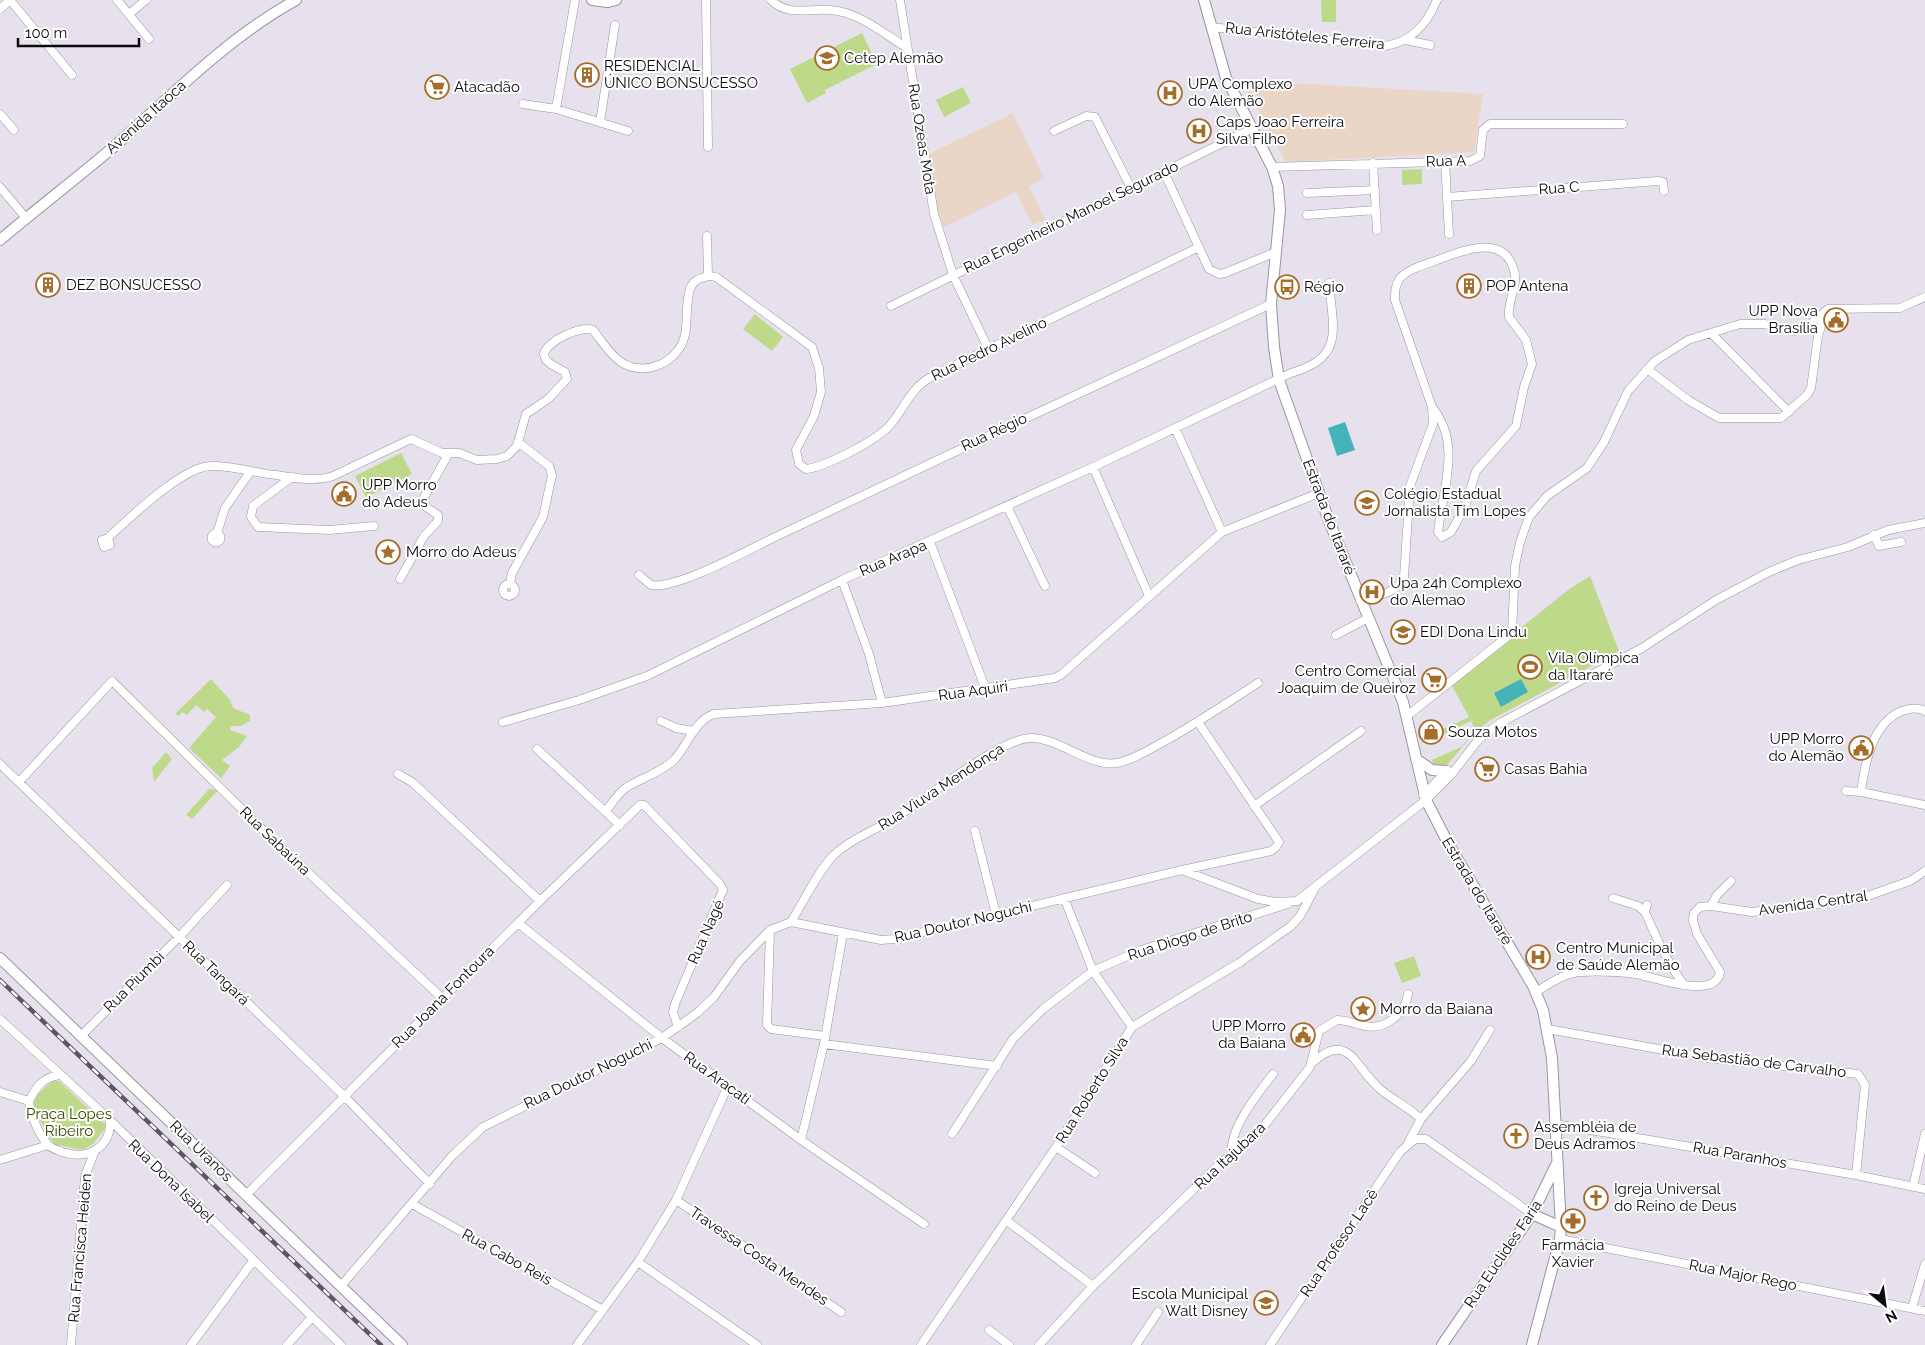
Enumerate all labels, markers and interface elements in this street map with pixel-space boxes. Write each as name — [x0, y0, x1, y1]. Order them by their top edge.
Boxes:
scale bar — [18, 15, 139, 47]
street label: Rua Aristóteles Ferreira — [1224, 19, 1386, 53]
text: 100 m — [25, 24, 67, 42]
school or university icon: Cetep Alemão — [814, 45, 840, 71]
place label: Cetep Alemão — [844, 49, 943, 67]
place label: RESIDENCIAL ÚNICO BONSUCESSO — [604, 57, 758, 92]
building icon: RESIDENCIAL ÚNICO BONSUCESSO — [574, 62, 600, 88]
supermarket icon: Atacadão — [424, 74, 450, 100]
place label: UPA Complexo do Alemão — [1188, 75, 1292, 110]
street label: Avenida Itaóca — [102, 76, 190, 158]
place label: Atacadão — [454, 78, 520, 96]
hospital icon: UPA Complexo do Alemão — [1157, 80, 1183, 106]
street label: Rua Ozeas Mota — [904, 82, 940, 196]
place label: Caps Joao Ferreira Silva Filho — [1216, 113, 1344, 148]
hospital icon: Caps Joao Ferreira Silva Filho — [1186, 118, 1212, 144]
street label: Rua A — [1426, 151, 1466, 171]
street label: Rua Engenheiro Manoel Segurado — [961, 157, 1181, 277]
street label: Rua C — [1538, 178, 1580, 198]
building icon: DEZ BONSUCESSO — [35, 272, 61, 298]
building icon: POP Antena — [1456, 273, 1482, 299]
bus stop icon: Régio — [1274, 274, 1300, 300]
place label: DEZ BONSUCESSO — [66, 276, 201, 294]
place label: POP Antena — [1486, 277, 1568, 295]
place label: Régio — [1304, 278, 1344, 296]
place label: UPP Nova Brasília — [1749, 302, 1818, 337]
public building icon: UPP Nova Brasília — [1823, 307, 1849, 333]
street label: Rua Pedro Avelino — [928, 313, 1050, 385]
street label: Rua Régio — [958, 409, 1030, 455]
street label: Estrada do Itararé — [1299, 457, 1359, 577]
place label: UPP Morro do Adeus — [362, 476, 437, 511]
public building icon: UPP Morro do Adeus — [331, 481, 357, 507]
place label: Colégio Estadual Jornalista Tim Lopes — [1384, 485, 1526, 520]
school or university icon: Colégio Estadual Jornalista Tim Lopes — [1354, 490, 1380, 516]
street label: Rua Arapa — [857, 536, 929, 580]
place icon: Morro do Adeus — [375, 539, 401, 565]
place label: Morro do Adeus — [406, 543, 517, 561]
place label: Upa 24h Complexo do Alemao — [1390, 574, 1522, 609]
hospital icon: Upa 24h Complexo do Alemao — [1359, 579, 1385, 605]
school or university icon: EDI Dona Lindu — [1390, 619, 1416, 645]
place label: EDI Dona Lindu — [1420, 623, 1527, 641]
place label: Vila Olímpica da Itararé — [1548, 649, 1639, 684]
sports icon: Vila Olímpica da Itararé — [1517, 654, 1543, 680]
place label: Centro Comercial Joaquim de Queiroz — [1277, 662, 1417, 697]
supermarket icon: Centro Comercial Joaquim de Queiroz — [1421, 667, 1447, 693]
street label: Rua Aquiri — [937, 677, 1009, 705]
shop icon: Souza Motos — [1418, 719, 1444, 745]
place label: Souza Motos — [1448, 723, 1537, 741]
place label: UPP Morro do Alemão — [1768, 730, 1844, 765]
public building icon: UPP Morro do Alemão — [1848, 735, 1874, 761]
street label: Rua Viuva Mendonça — [875, 740, 1007, 834]
supermarket icon: Casas Bahia — [1474, 756, 1500, 782]
place label: Casas Bahia — [1504, 760, 1587, 778]
street label: Rua Sabaúna — [236, 803, 314, 879]
street label: Estrada do Itararé — [1438, 834, 1516, 948]
street label: Avenida Central — [1757, 886, 1870, 920]
street label: Rua Nagé — [684, 897, 728, 967]
street label: Rua Doutor Noguchi — [893, 897, 1033, 947]
street label: Rua Diogo de Brito — [1125, 907, 1255, 965]
street label: Rua Tangará — [179, 937, 253, 1009]
place label: Centro Municipal de Saúde Alemão — [1556, 939, 1680, 974]
street label: Rua Joana Fontoura — [388, 942, 498, 1052]
hospital icon: Centro Municipal de Saúde Alemão — [1525, 944, 1551, 970]
street label: Rua Piumbi — [100, 948, 168, 1016]
place icon: Morro da Baiana — [1350, 996, 1376, 1022]
place label: Morro da Baiana — [1380, 1000, 1493, 1018]
place label: UPP Morro da Baiana — [1211, 1017, 1286, 1052]
public building icon: UPP Morro da Baiana — [1290, 1022, 1316, 1048]
street label: Rua Roberto Silva — [1052, 1033, 1132, 1147]
street label: Rua Doutor Noguchi — [521, 1035, 655, 1113]
street label: Rua Sebastião de Carvalho — [1661, 1041, 1847, 1081]
street label: Rua Aracati — [680, 1048, 754, 1108]
park label: Praça Lopes Ribeiro — [26, 1105, 112, 1140]
street label: Rua Uranos — [166, 1117, 236, 1185]
place label: Assembléia de Deus Adramos — [1534, 1118, 1637, 1153]
street label: Rua Itajubara — [1191, 1119, 1269, 1193]
church icon: Assembléia de Deus Adramos — [1503, 1123, 1529, 1149]
street label: Rua Dona Isabel — [124, 1136, 218, 1227]
street label: Rua Paranhos — [1692, 1138, 1788, 1172]
street label: Rua Francisca Heiden — [65, 1173, 95, 1323]
place label: Igreja Universal do Reino de Deus — [1614, 1180, 1737, 1215]
church icon: Igreja Universal do Reino de Deus — [1583, 1185, 1609, 1211]
street label: Rua Profesor Lacê — [1296, 1186, 1382, 1300]
street label: Rua Euclides Faria — [1460, 1197, 1546, 1311]
street label: Travessa Costa Mendes — [686, 1203, 832, 1309]
pharmacy icon: Farmácia Xavier — [1560, 1208, 1586, 1234]
street label: Rua Cabo Reis — [459, 1225, 555, 1289]
place label: Farmácia Xavier — [1542, 1236, 1604, 1271]
street label: Rua Major Rego — [1688, 1256, 1799, 1294]
north arrow — [1860, 1280, 1910, 1330]
place label: Escola Municipal Walt Disney — [1131, 1285, 1249, 1320]
school or university icon: Escola Municipal Walt Disney — [1253, 1290, 1279, 1316]
text: N — [1883, 1307, 1900, 1326]

